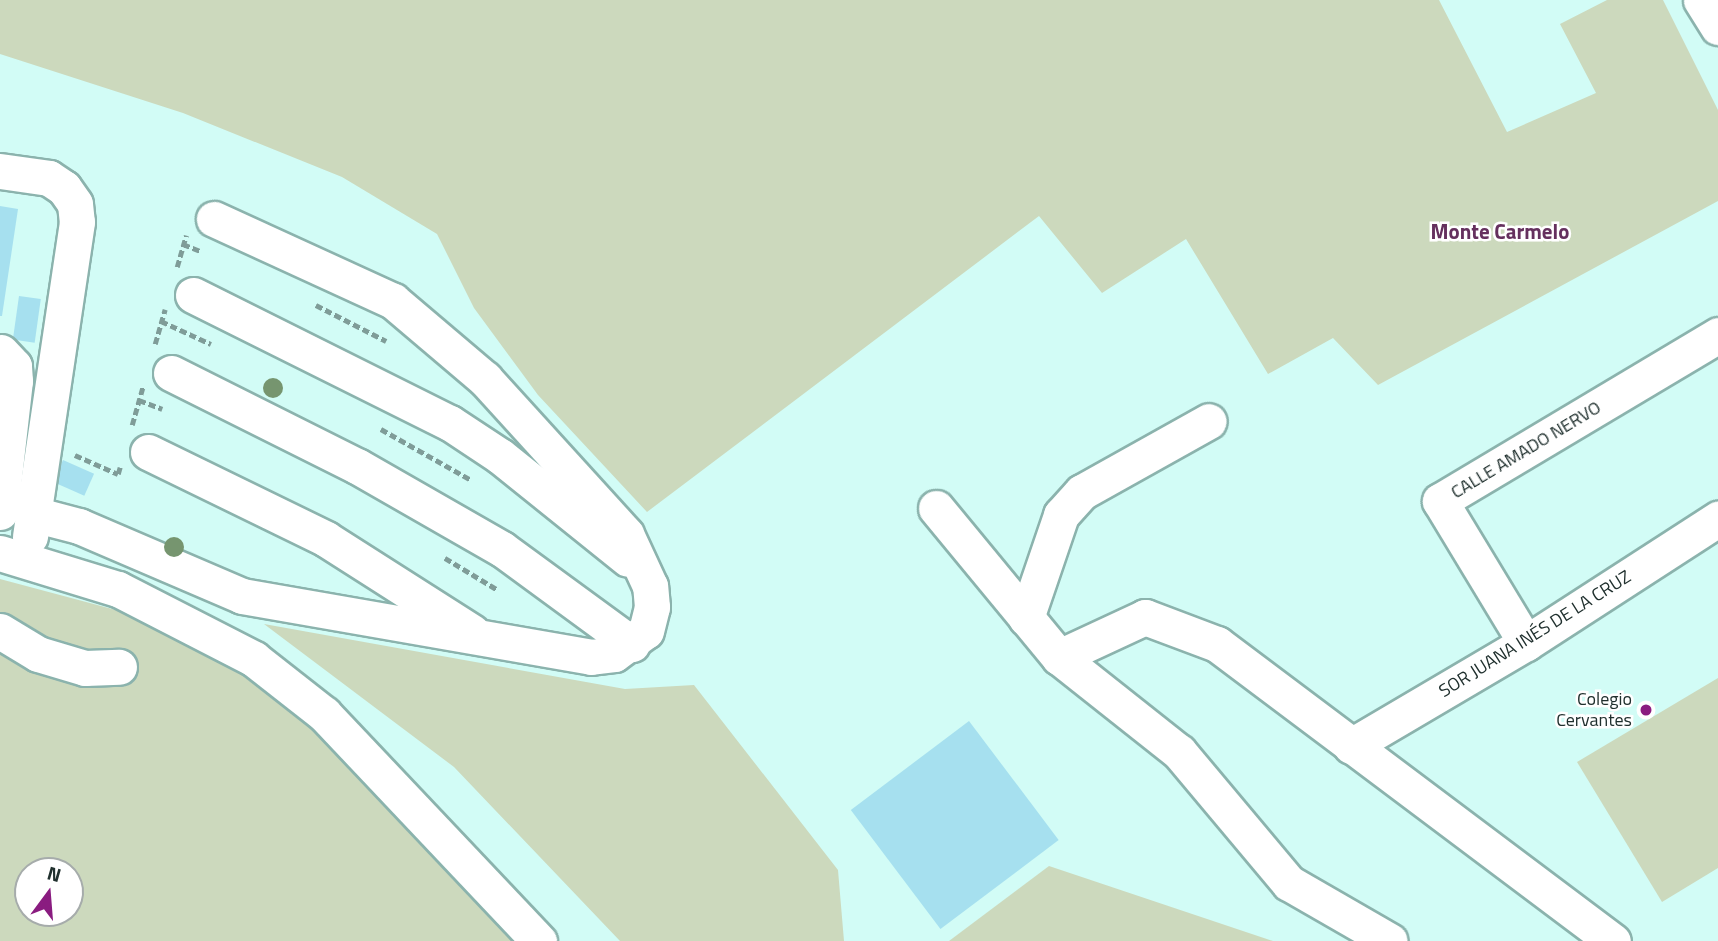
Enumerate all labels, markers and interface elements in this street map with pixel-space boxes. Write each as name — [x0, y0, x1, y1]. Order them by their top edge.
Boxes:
district label: Monte Carmelo — [1431, 218, 1569, 244]
street label: CALLE AMADO NERVO — [1447, 397, 1605, 503]
street label: SOR JUANA INÉS DE LA CRUZ — [1435, 566, 1635, 702]
place label: Colegio Cervantes — [1556, 689, 1632, 732]
marker: Colegio Cervantes — [1638, 702, 1654, 718]
north arrow — [14, 857, 84, 927]
text: N — [44, 857, 65, 889]

